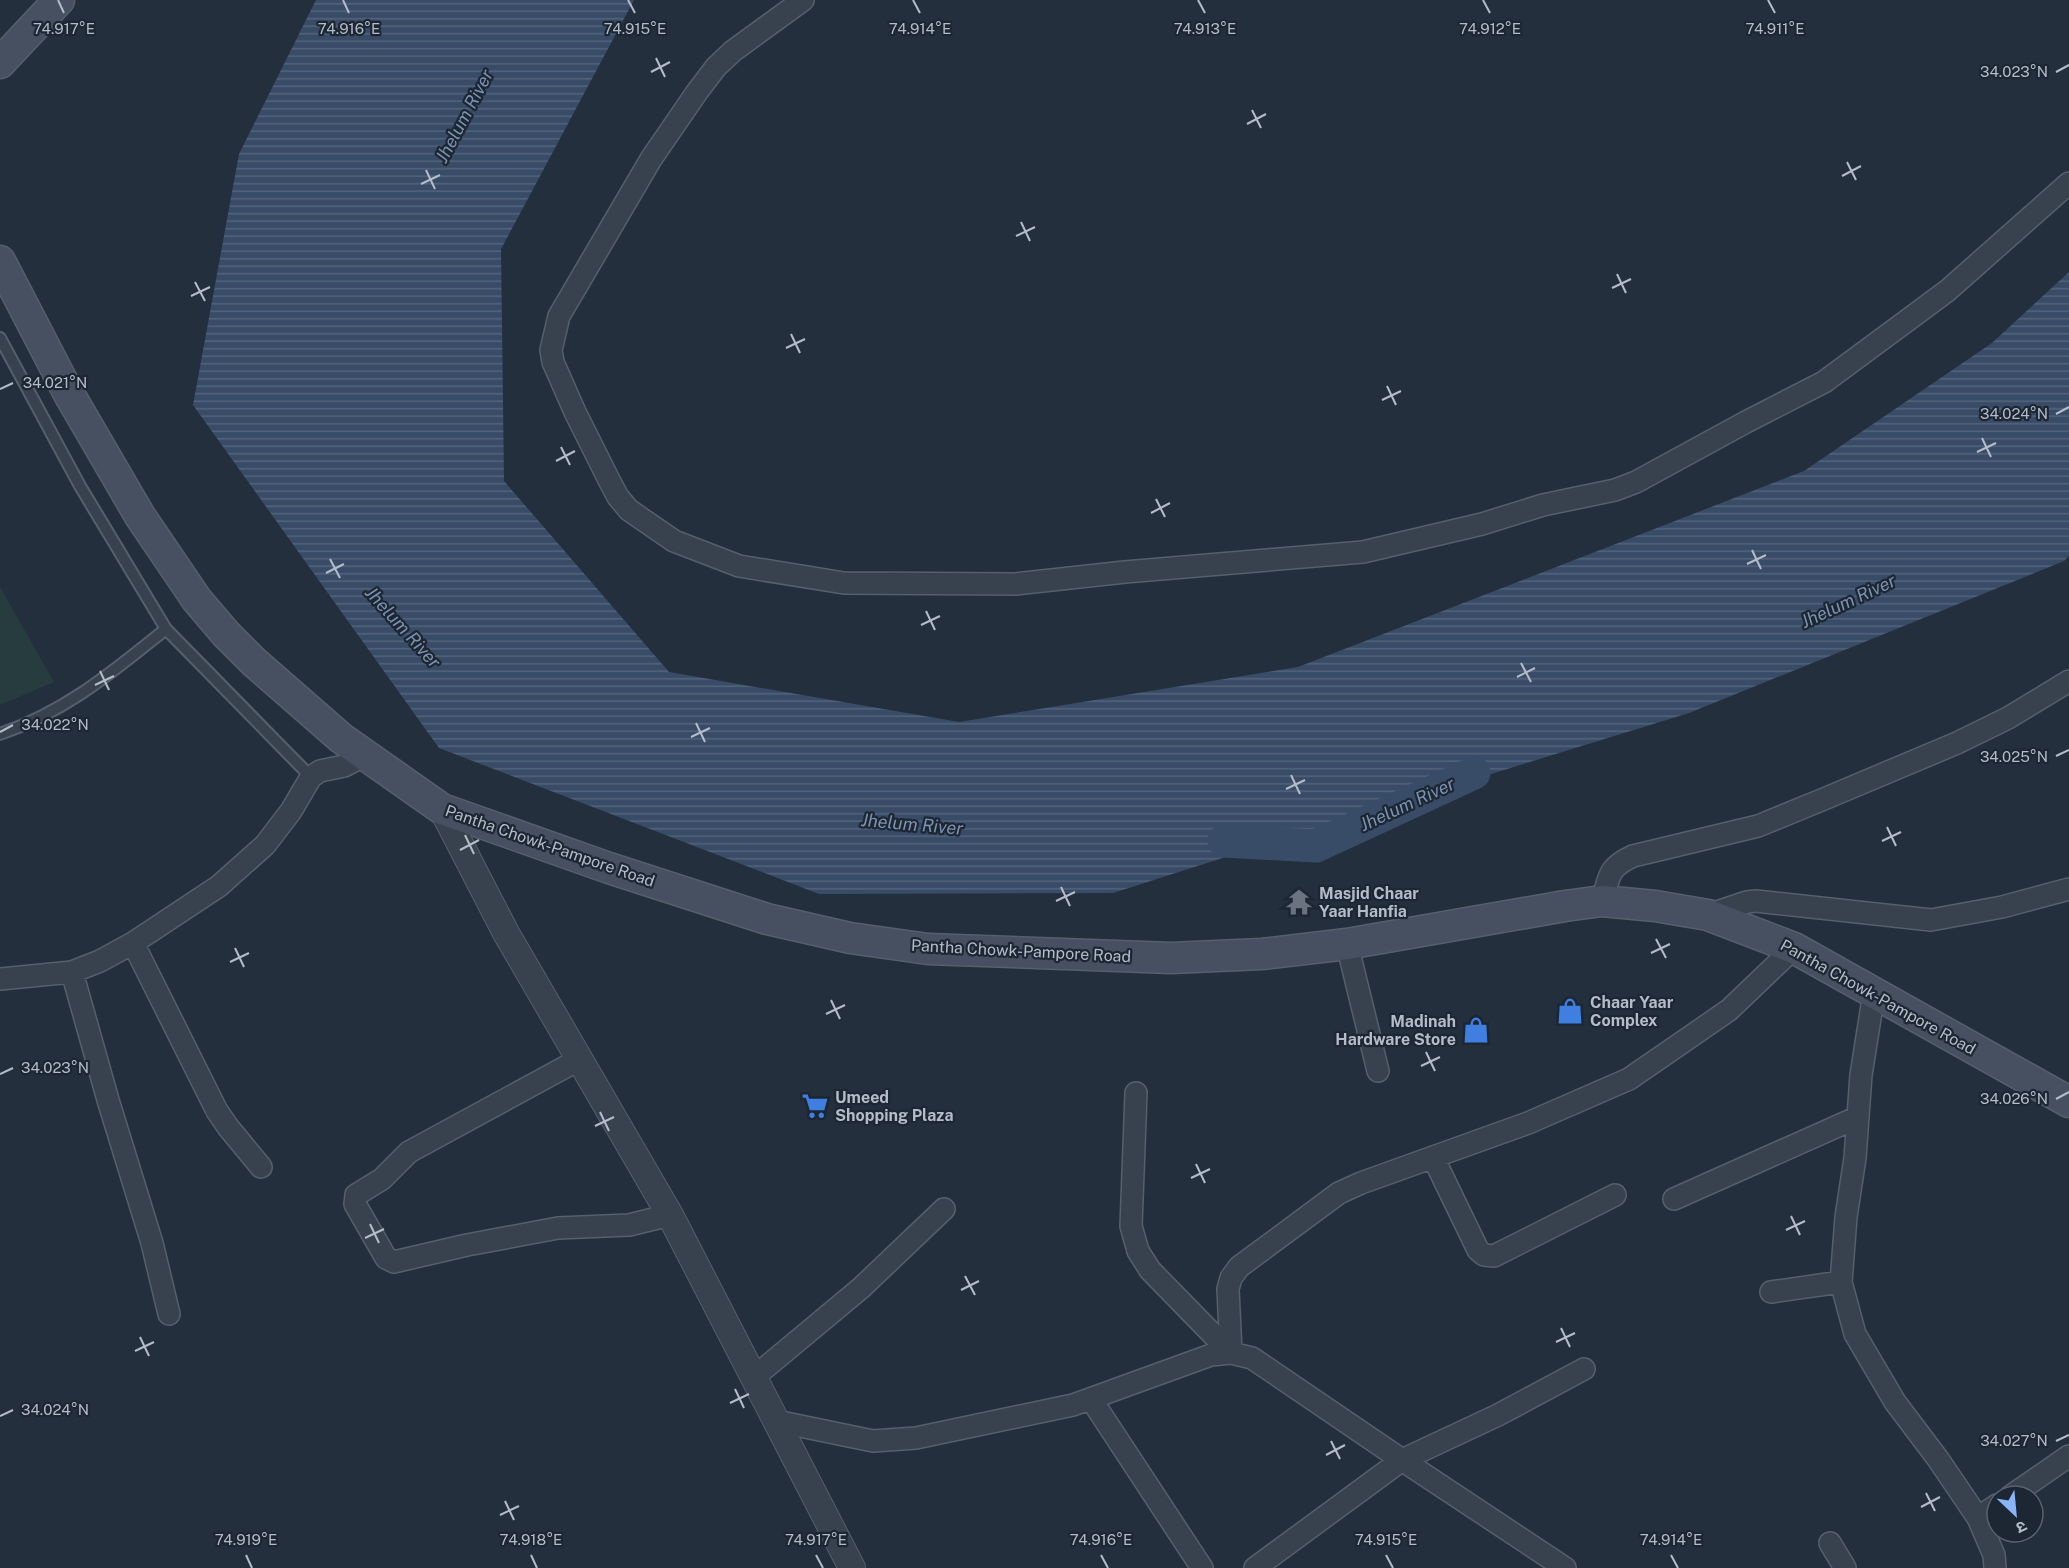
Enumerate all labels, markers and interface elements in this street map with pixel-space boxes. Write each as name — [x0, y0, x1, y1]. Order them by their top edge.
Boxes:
text: 74.917°E — [33, 20, 95, 37]
text: 74.916°E — [318, 20, 380, 37]
text: 74.915°E — [604, 20, 666, 37]
text: 74.914°E — [889, 20, 951, 37]
text: 74.913°E — [1174, 20, 1236, 37]
text: 74.912°E — [1459, 20, 1521, 37]
text: 74.911°E — [1745, 20, 1805, 37]
text: 34.023°N — [1980, 63, 2048, 80]
water label: Jhelum River — [431, 66, 497, 166]
text: 34.021°N — [23, 374, 87, 391]
text: 34.024°N — [1980, 405, 2048, 422]
water label: Jhelum River — [1797, 570, 1899, 632]
water label: Jhelum River — [361, 582, 445, 672]
text: 34.022°N — [21, 716, 89, 733]
text: 34.025°N — [1980, 748, 2048, 765]
water label: Jhelum River — [1356, 773, 1458, 835]
street label: Pantha Chowk-Pampore Road — [443, 801, 657, 891]
water label: Jhelum River — [860, 809, 964, 839]
place label: Masjid Chaar Yaar Hanfia — [1319, 884, 1419, 921]
temple icon: Masjid Chaar Yaar Hanfia — [1284, 887, 1314, 917]
street label: Pantha Chowk-Pampore Road — [1777, 935, 1979, 1059]
street label: Pantha Chowk-Pampore Road — [911, 936, 1131, 966]
place label: Chaar Yaar Complex — [1590, 993, 1674, 1030]
shop icon: Chaar Yaar Complex — [1555, 996, 1585, 1026]
place label: Madinah Hardware Store — [1335, 1012, 1456, 1049]
shop icon: Madinah Hardware Store — [1461, 1015, 1491, 1045]
text: 34.023°N — [21, 1059, 89, 1076]
place label: Umeed Shopping Plaza — [835, 1088, 953, 1125]
text: 34.026°N — [1980, 1090, 2048, 1107]
supermarket icon: Umeed Shopping Plaza — [800, 1091, 830, 1121]
text: 34.024°N — [21, 1401, 89, 1418]
text: 34.027°N — [1980, 1432, 2048, 1449]
north arrow — [1985, 1484, 2045, 1544]
text: उ — [2012, 1516, 2030, 1538]
text: 74.919°E — [215, 1531, 277, 1548]
text: 74.918°E — [500, 1531, 562, 1548]
text: 74.917°E — [785, 1531, 847, 1548]
text: 74.916°E — [1070, 1531, 1132, 1548]
text: 74.915°E — [1355, 1531, 1417, 1548]
text: 74.914°E — [1640, 1531, 1702, 1548]

